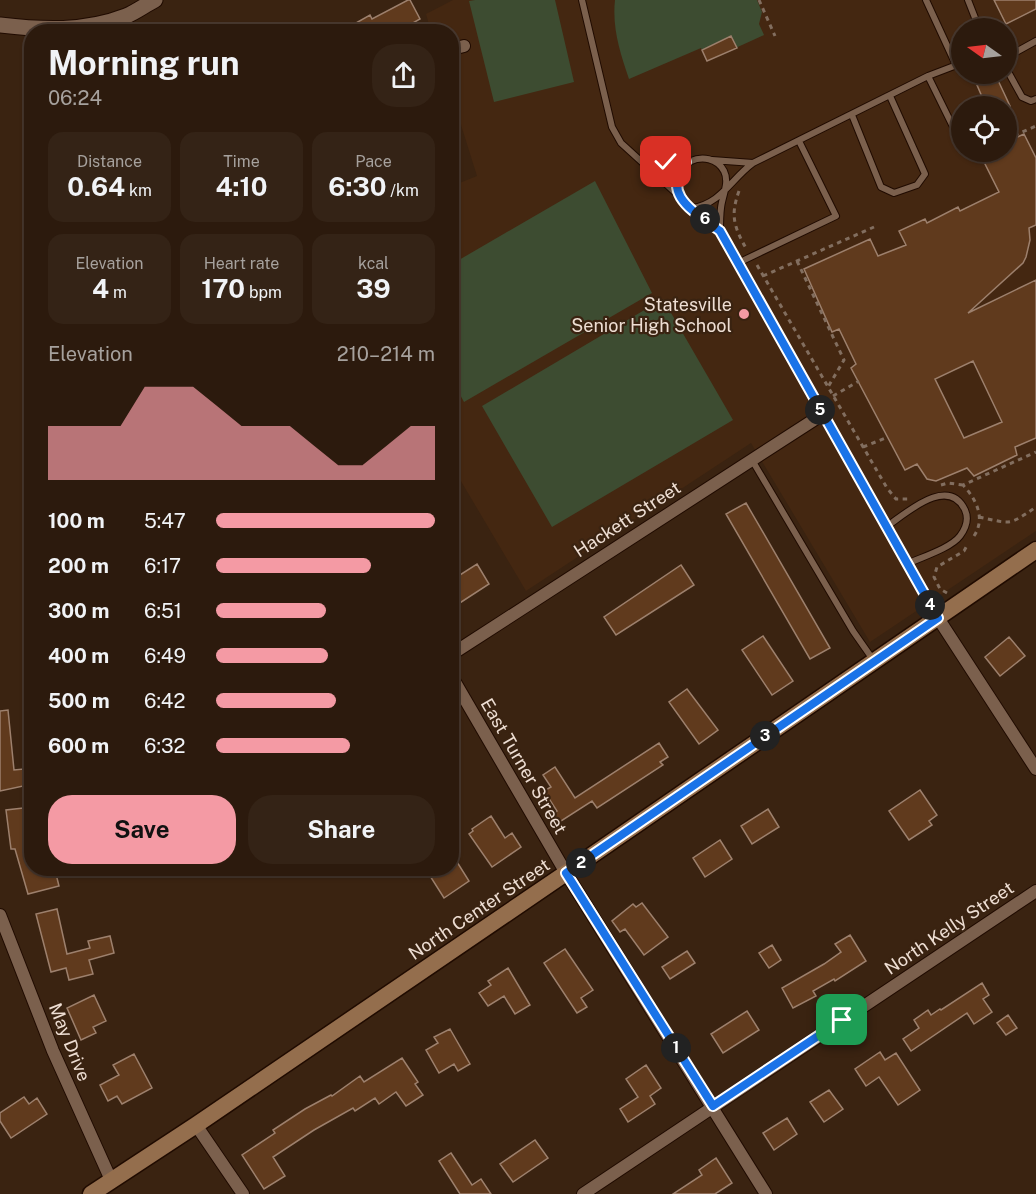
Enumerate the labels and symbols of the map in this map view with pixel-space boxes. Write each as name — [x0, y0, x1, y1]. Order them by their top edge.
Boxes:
north arrow — [951, 18, 1017, 84]
pin — [640, 136, 691, 187]
pin: 6 — [690, 204, 720, 234]
place label: Statesville Senior High School — [571, 294, 732, 336]
marker: Statesville Senior High School — [737, 307, 751, 321]
pin: 5 — [805, 395, 835, 425]
street label: Hackett Street — [570, 477, 684, 561]
pin: 4 — [915, 590, 945, 620]
street label: East Turner Street — [477, 694, 571, 838]
pin: 3 — [750, 721, 780, 751]
pin: 2 — [566, 848, 596, 878]
street label: North Center Street — [404, 854, 554, 964]
street label: North Kelly Street — [881, 877, 1017, 979]
pin — [816, 994, 867, 1045]
street label: May Drive — [45, 1000, 95, 1084]
pin: 1 — [661, 1033, 691, 1063]

